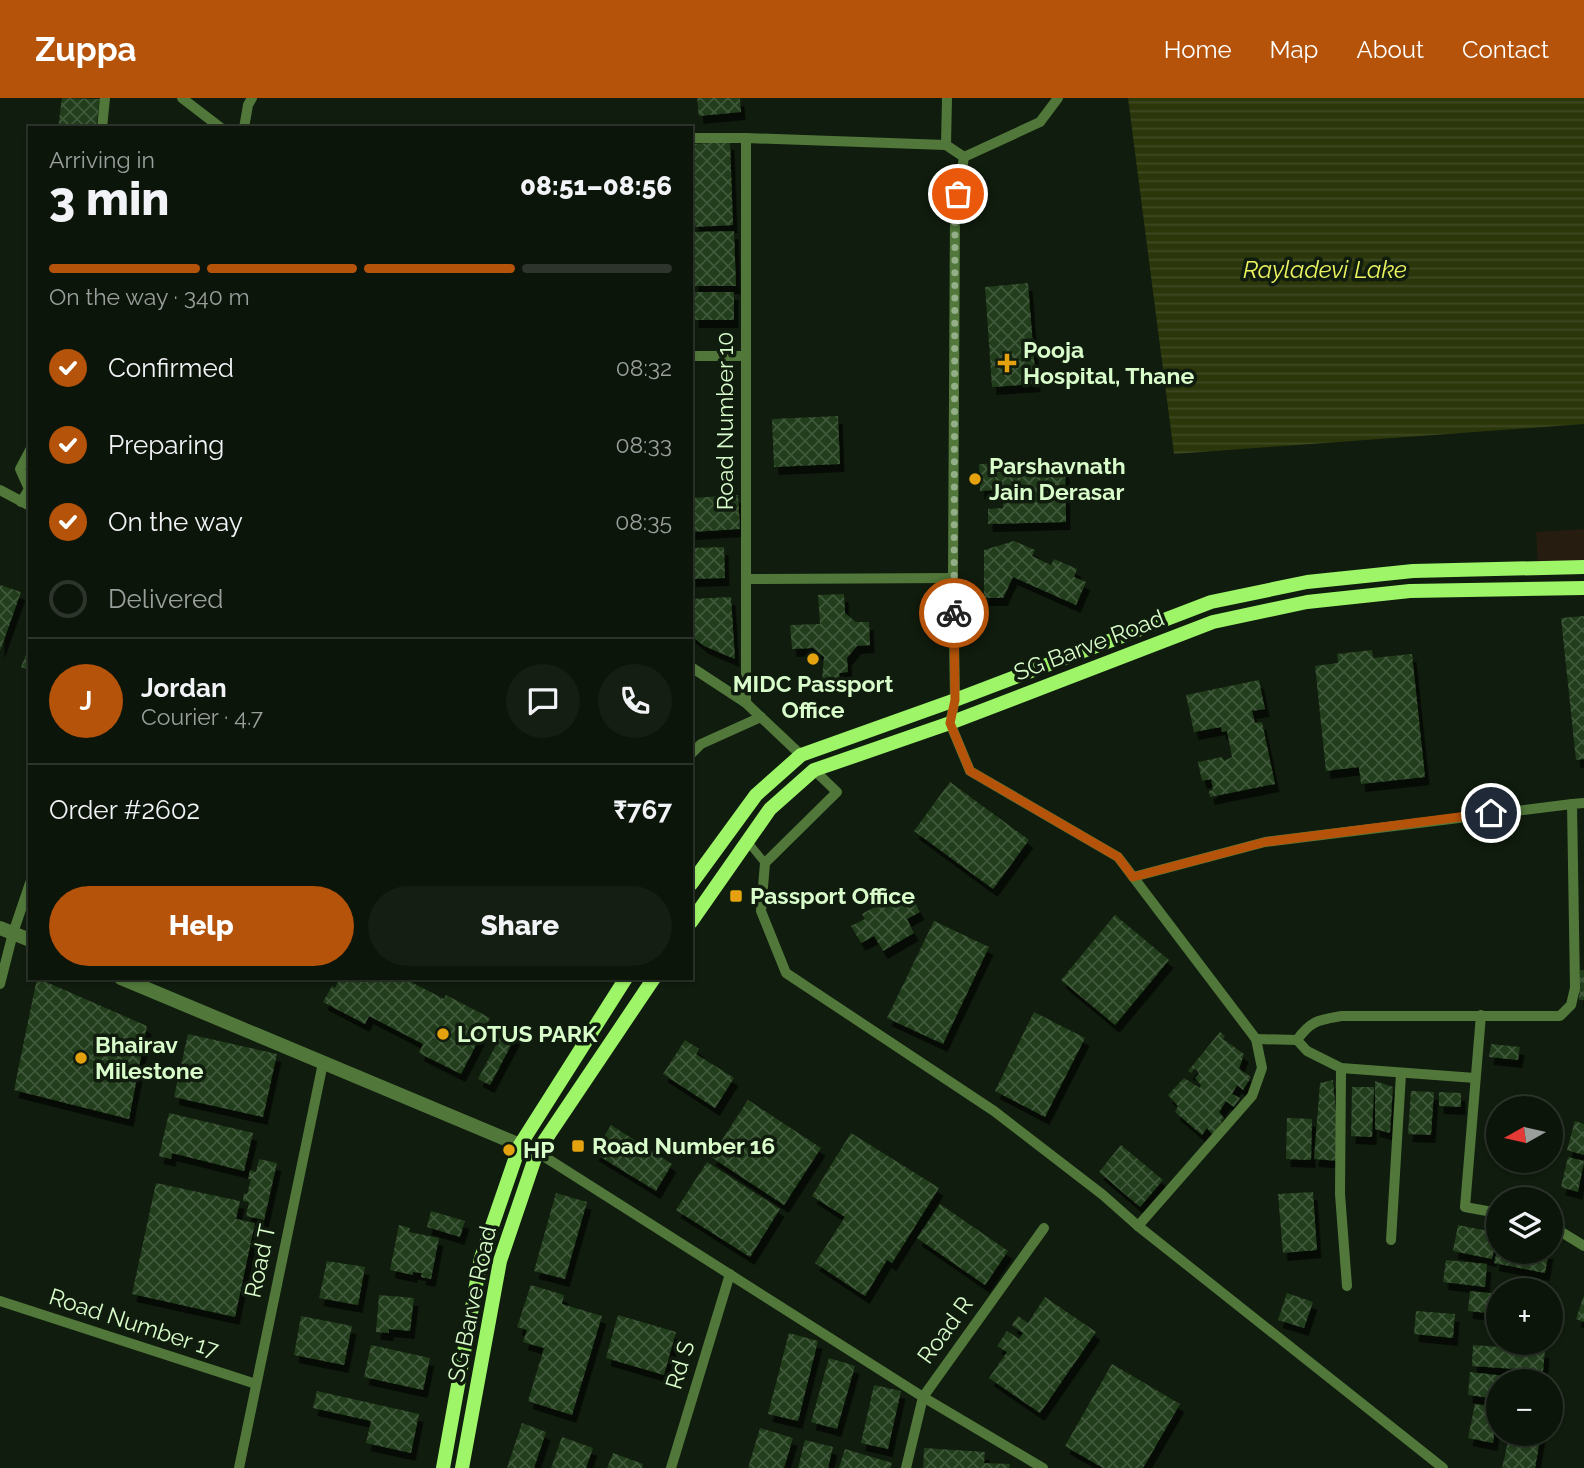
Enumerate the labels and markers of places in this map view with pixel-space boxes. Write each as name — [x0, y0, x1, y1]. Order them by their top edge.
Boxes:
pin — [928, 164, 988, 224]
place label: Pooja Hospital, Thane — [1023, 336, 1194, 389]
marker: Pooja Hospital, Thane — [997, 353, 1017, 373]
place label: Parshavnath Jain Derasar — [989, 452, 1126, 505]
marker: Parshavnath Jain Derasar — [967, 471, 983, 487]
marker: MIDC Passport Office — [805, 651, 821, 667]
place label: MIDC Passport Office — [733, 670, 893, 723]
pin — [1461, 783, 1521, 843]
place label: Passport Office — [750, 882, 915, 909]
marker: Passport Office — [728, 888, 744, 904]
place label: LOTUS PARK — [457, 1020, 598, 1047]
marker: LOTUS PARK — [435, 1026, 451, 1042]
place label: Bhairav Milestone — [95, 1031, 204, 1084]
marker: Bhairav Milestone — [73, 1050, 89, 1066]
place label: Road Number 16 — [592, 1132, 775, 1159]
place label: HP — [523, 1136, 554, 1163]
marker: Road Number 16 — [570, 1138, 586, 1154]
marker: HP — [501, 1142, 517, 1158]

